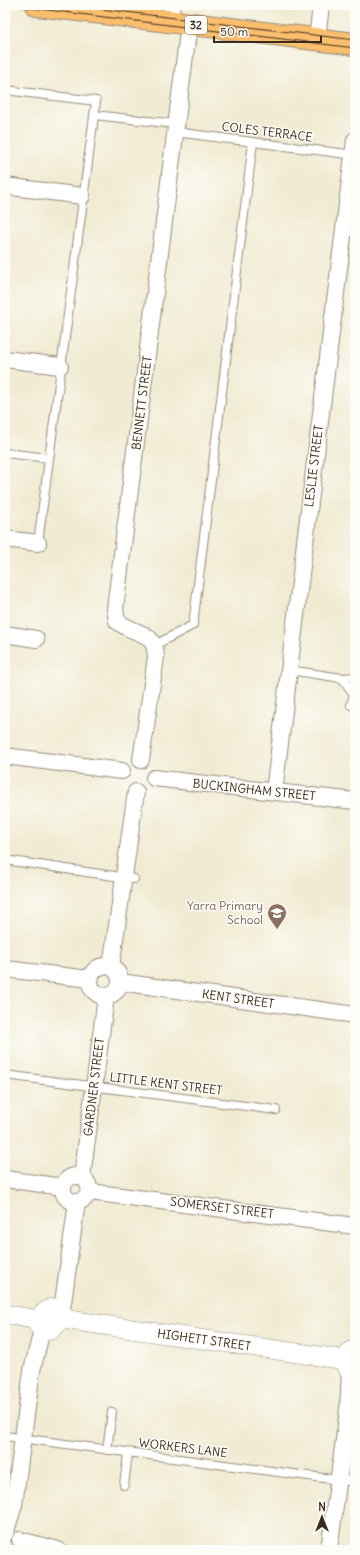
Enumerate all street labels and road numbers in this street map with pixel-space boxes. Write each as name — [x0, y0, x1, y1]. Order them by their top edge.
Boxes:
road number: 32 — [185, 16, 207, 34]
street label: COLES TERRACE — [221, 119, 313, 145]
street label: BENNETT STREET — [128, 355, 155, 451]
street label: LESLIE STREET — [301, 424, 326, 508]
street label: BUCKINGHAM STREET — [192, 776, 316, 803]
street label: KENT STREET — [201, 986, 275, 1011]
street label: GARDNER STREET — [80, 1037, 107, 1137]
street label: LITTLE KENT STREET — [109, 1069, 223, 1098]
street label: SOMERSET STREET — [169, 1194, 275, 1221]
street label: HIGHETT STREET — [156, 1326, 252, 1353]
street label: WORKERS LANE — [138, 1435, 228, 1460]

